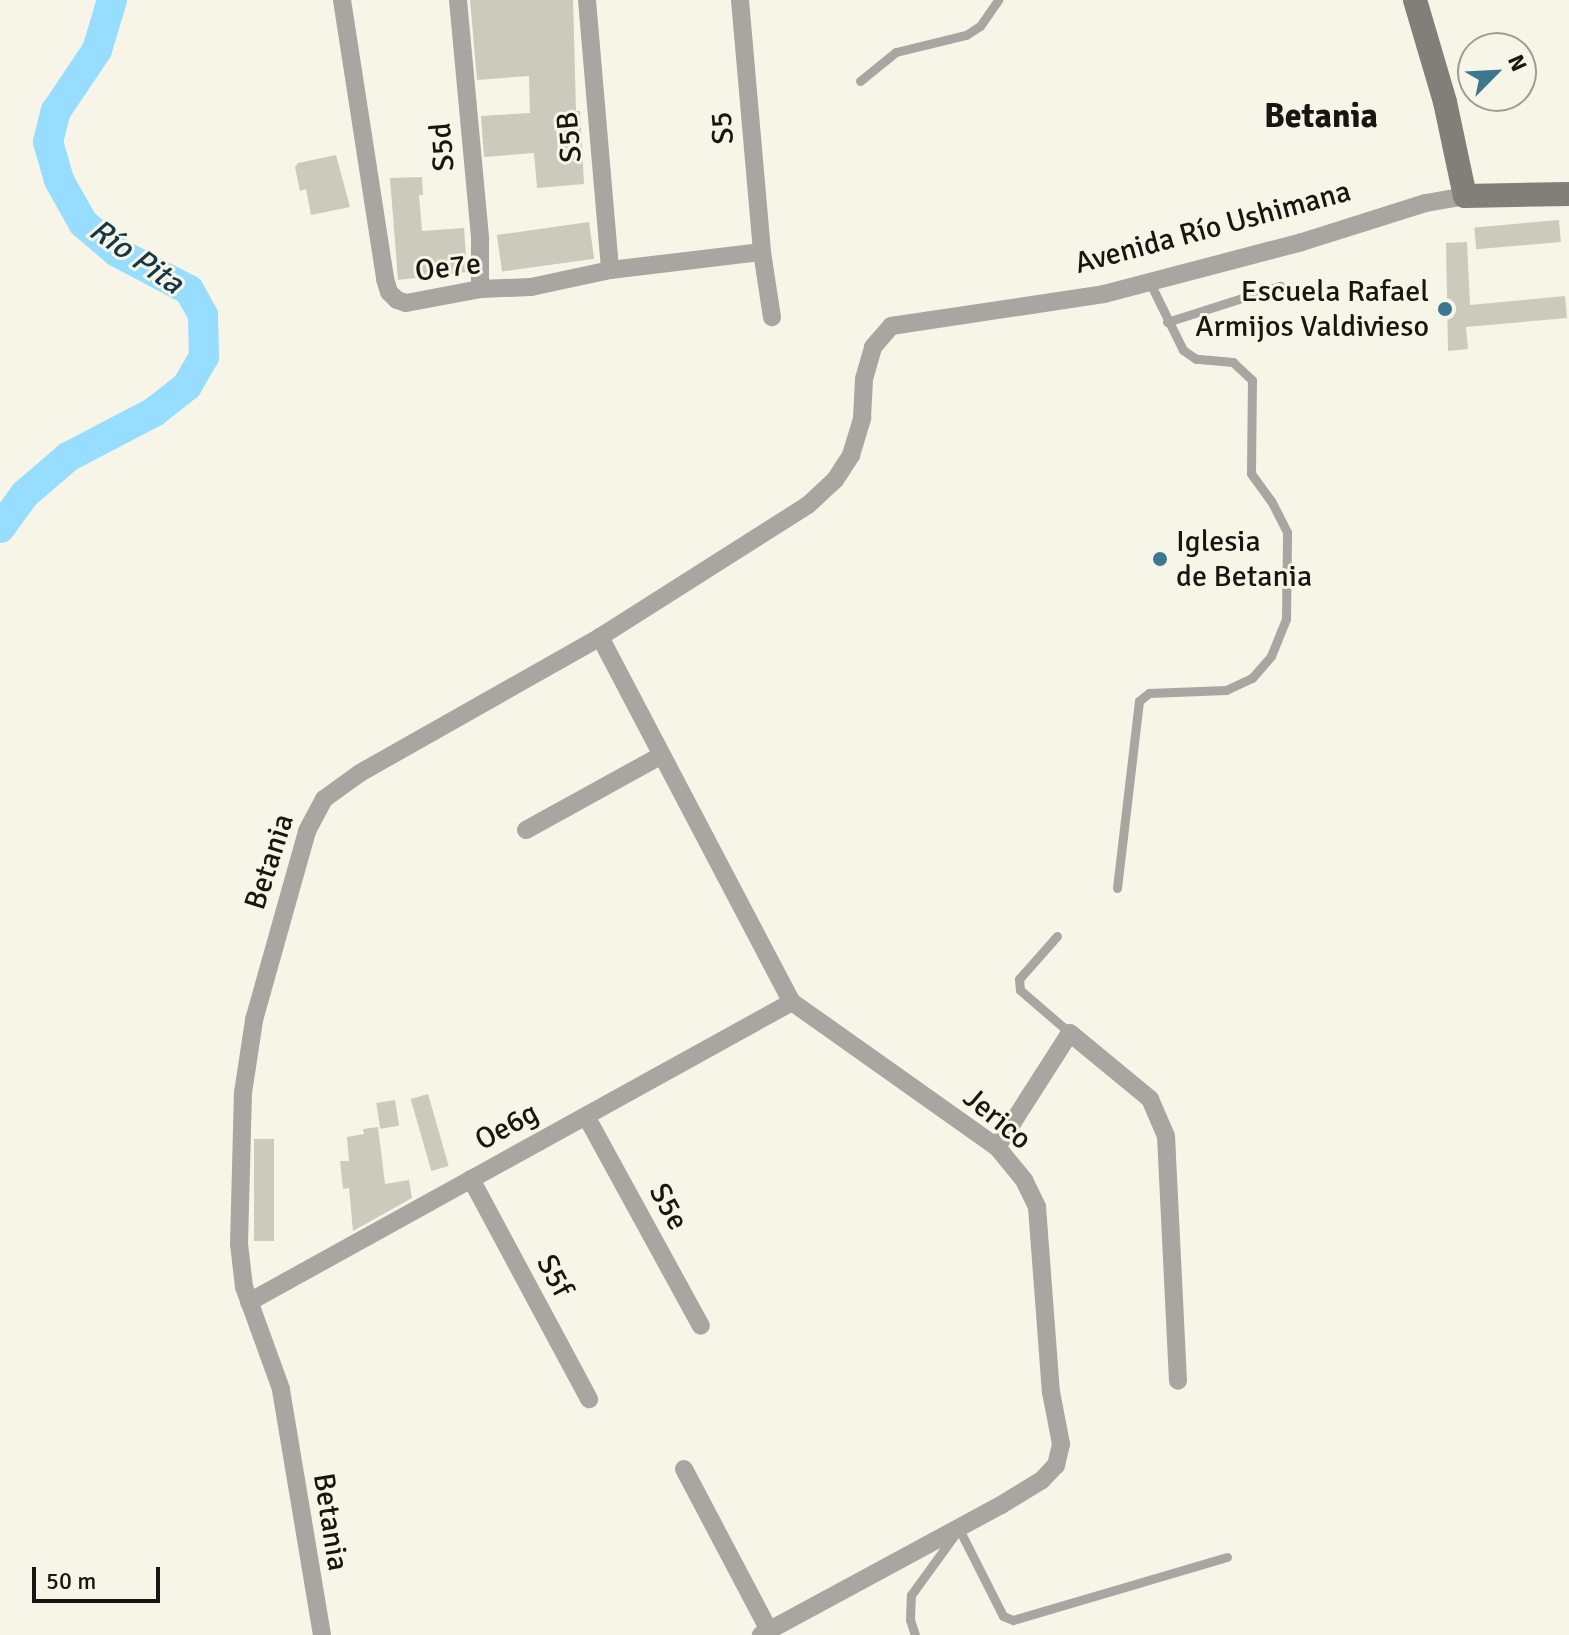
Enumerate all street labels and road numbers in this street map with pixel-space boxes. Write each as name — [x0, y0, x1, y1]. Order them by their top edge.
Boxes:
street label: S5B — [550, 110, 590, 164]
street label: S5 — [704, 110, 742, 146]
street label: S5d — [423, 121, 463, 173]
street label: Avenida Río Ushimana — [1071, 174, 1355, 282]
street label: Oe7e — [413, 246, 483, 290]
street label: Betania — [238, 810, 302, 914]
street label: Jerico — [956, 1080, 1038, 1158]
street label: Oe6g — [469, 1095, 545, 1159]
street label: S5e — [641, 1177, 695, 1237]
street label: S5f — [528, 1249, 580, 1303]
street label: Betania — [305, 1471, 355, 1573]

